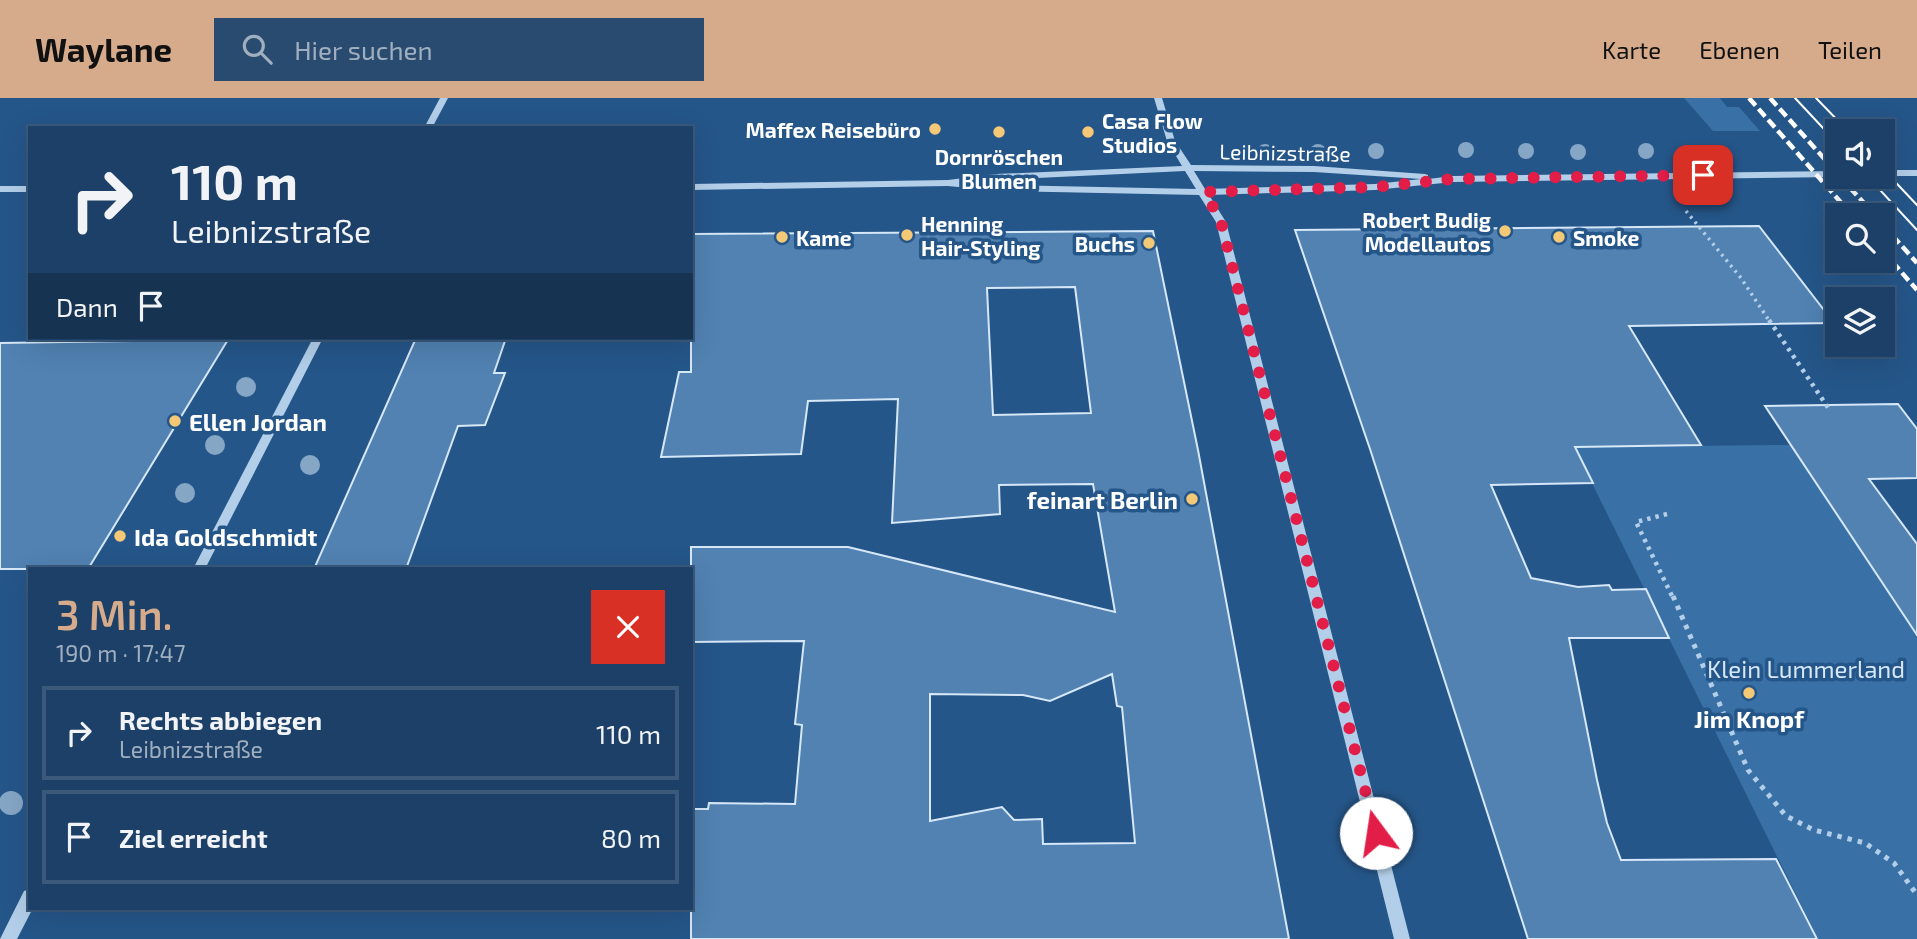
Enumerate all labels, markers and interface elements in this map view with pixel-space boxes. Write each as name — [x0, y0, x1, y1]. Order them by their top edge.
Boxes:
search box — [214, 18, 704, 81]
text: Waylane — [35, 29, 172, 69]
icon: search — [238, 30, 276, 68]
text: Hier suchen — [294, 34, 433, 65]
text: Karte — [1602, 35, 1661, 64]
text: Ebenen — [1699, 35, 1780, 64]
text: Teilen — [1818, 35, 1882, 64]
place label: Casa Flow Studios — [1102, 108, 1203, 157]
place label: Maffex Reisebüro — [746, 117, 921, 142]
map controls — [1825, 119, 1895, 357]
button: sound — [1825, 119, 1895, 189]
marker: Maffex Reisebüro — [927, 121, 943, 137]
marker: Dornröschen Blumen — [991, 124, 1007, 140]
marker: Casa Flow Studios — [1080, 124, 1096, 140]
street label: Leibnizstraße — [1219, 138, 1351, 166]
place label: Dornröschen Blumen — [935, 144, 1063, 193]
pin — [1673, 145, 1733, 205]
text: 110 m — [171, 151, 298, 210]
icon: right — [56, 154, 147, 245]
icon: arrive — [1684, 156, 1722, 194]
button: search — [1825, 203, 1895, 273]
place label: Robert Budig Modellautos — [1362, 207, 1491, 256]
text: Leibnizstraße — [171, 211, 371, 249]
place label: Henning Hair-Styling — [921, 211, 1041, 261]
marker: Robert Budig Modellautos — [1497, 223, 1513, 239]
place label: Kame — [796, 225, 852, 250]
place label: Smoke — [1573, 225, 1640, 250]
marker: Henning Hair-Styling — [899, 227, 915, 243]
marker: Kame — [774, 229, 790, 245]
marker: Smoke — [1551, 229, 1567, 245]
place label: Buchs — [1075, 231, 1135, 256]
marker: Buchs — [1141, 235, 1157, 251]
icon: arrive — [132, 287, 170, 325]
button: layers — [1825, 287, 1895, 357]
text: Dann — [56, 291, 118, 322]
place label: Ellen Jordan — [189, 407, 327, 436]
marker: Ellen Jordan — [167, 413, 183, 429]
place label: feinart Berlin — [1027, 485, 1178, 514]
marker: feinart Berlin — [1184, 491, 1200, 507]
place label: Ida Goldschmidt — [134, 522, 318, 551]
marker: Ida Goldschmidt — [112, 528, 128, 544]
text: 3 Min. — [56, 588, 173, 638]
button: close — [591, 590, 665, 664]
text: 190 m · 17:47 — [56, 639, 185, 667]
park label: Klein Lummerland — [1707, 654, 1905, 683]
marker: Jim Knopf — [1741, 685, 1757, 701]
text: Rechts abbiegen — [119, 704, 322, 735]
place label: Jim Knopf — [1694, 704, 1805, 733]
icon: right — [60, 714, 98, 752]
text: 110 m — [596, 718, 661, 749]
text: Leibnizstraße — [119, 735, 263, 763]
position arrow — [1339, 796, 1413, 870]
icon: arrive — [60, 818, 98, 856]
text: Ziel erreicht — [119, 822, 268, 853]
text: 80 m — [601, 822, 661, 853]

